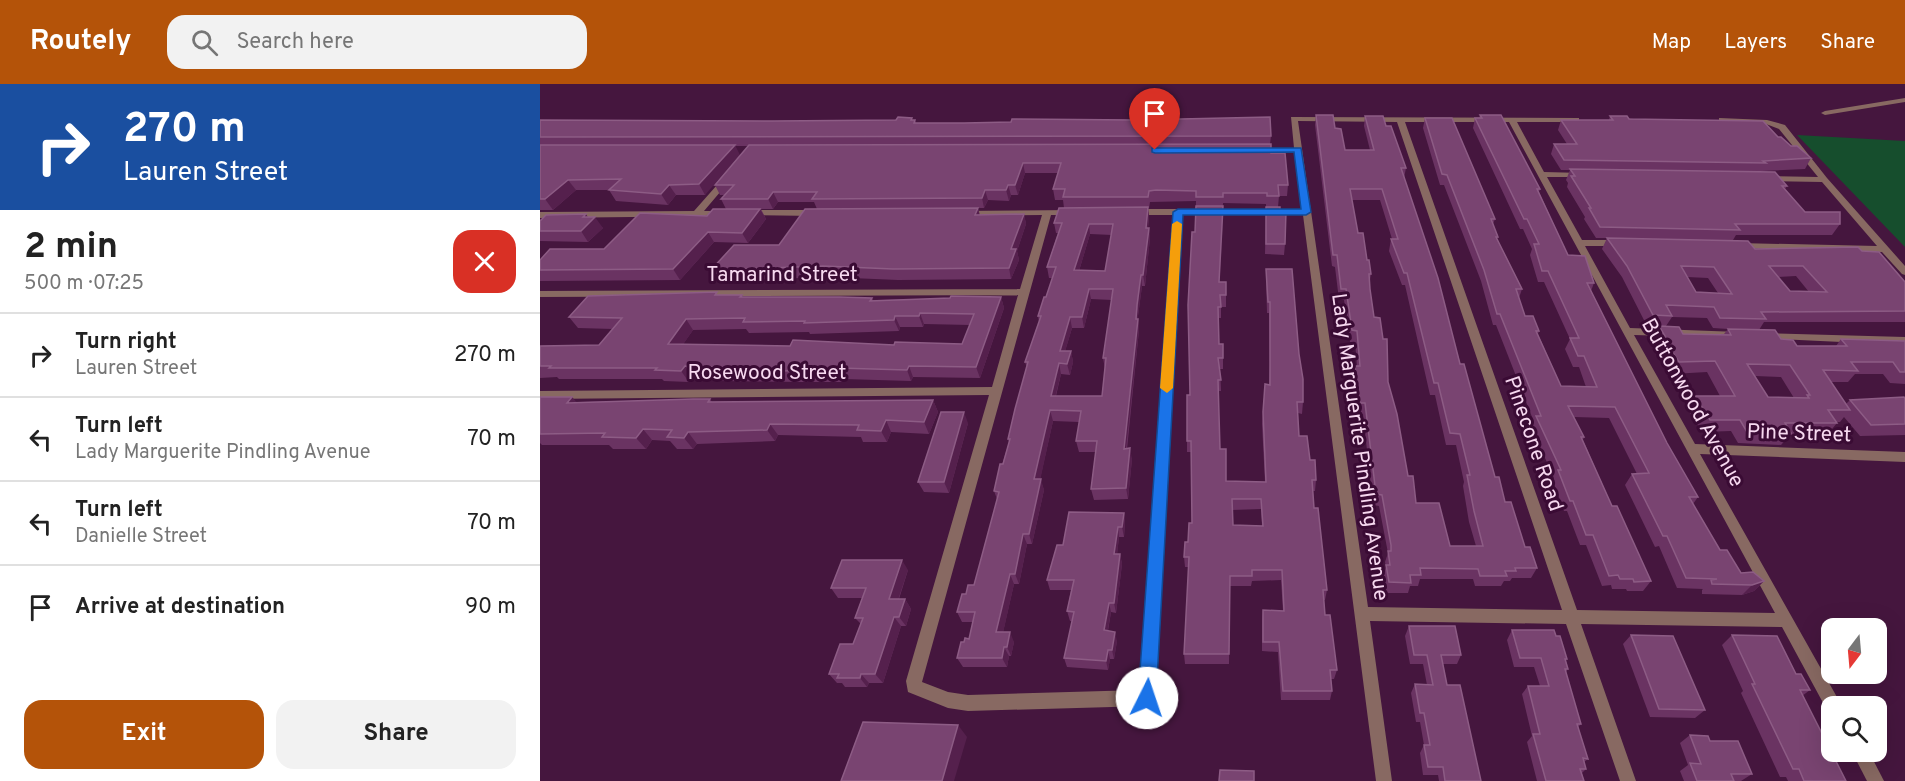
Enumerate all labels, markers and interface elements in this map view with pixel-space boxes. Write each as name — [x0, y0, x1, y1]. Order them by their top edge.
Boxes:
search box — [167, 15, 587, 69]
text: Routely — [30, 24, 131, 60]
icon: search — [188, 26, 221, 59]
text: Search here — [236, 29, 354, 56]
text: Map — [1652, 29, 1691, 56]
text: Layers — [1724, 29, 1787, 56]
text: Share — [1820, 29, 1875, 56]
pin — [1129, 88, 1180, 150]
icon: arrive — [1138, 97, 1171, 130]
text: 270 m — [123, 104, 246, 157]
icon: right — [24, 108, 102, 186]
text: Lauren Street — [123, 156, 288, 190]
text: 2 min — [24, 225, 118, 271]
button: close — [453, 230, 516, 293]
street label: Tamarind Street — [706, 262, 858, 289]
text: 500 m · 07:25 — [24, 271, 144, 297]
street label: Lady Marguerite Pindling Avenue — [1324, 292, 1394, 602]
street label: Buttonwood Avenue — [1634, 314, 1750, 492]
text: Turn right — [75, 329, 177, 356]
icon: right — [24, 339, 57, 372]
text: 270 m — [454, 342, 516, 369]
text: Lauren Street — [75, 356, 197, 382]
street label: Rosewood Street — [687, 360, 847, 387]
street label: Pinecone Road — [1497, 373, 1569, 515]
text: Turn left — [75, 413, 163, 440]
street label: Pine Street — [1746, 419, 1852, 449]
icon: left — [24, 423, 57, 456]
text: 70 m — [467, 426, 516, 453]
text: Lady Marguerite Pindling Avenue — [75, 440, 370, 466]
text: Turn left — [75, 497, 163, 524]
icon: left — [24, 507, 57, 540]
text: 70 m — [467, 510, 516, 537]
text: Danielle Street — [75, 524, 207, 550]
icon: arrive — [24, 591, 57, 624]
text: Arrive at destination — [75, 594, 285, 621]
text: 90 m — [465, 594, 516, 621]
north arrow — [1821, 618, 1887, 684]
map controls — [1821, 618, 1887, 762]
position arrow — [1115, 666, 1179, 730]
button: search — [1821, 696, 1887, 762]
button: Exit — [24, 700, 264, 769]
button: Share — [276, 700, 516, 769]

